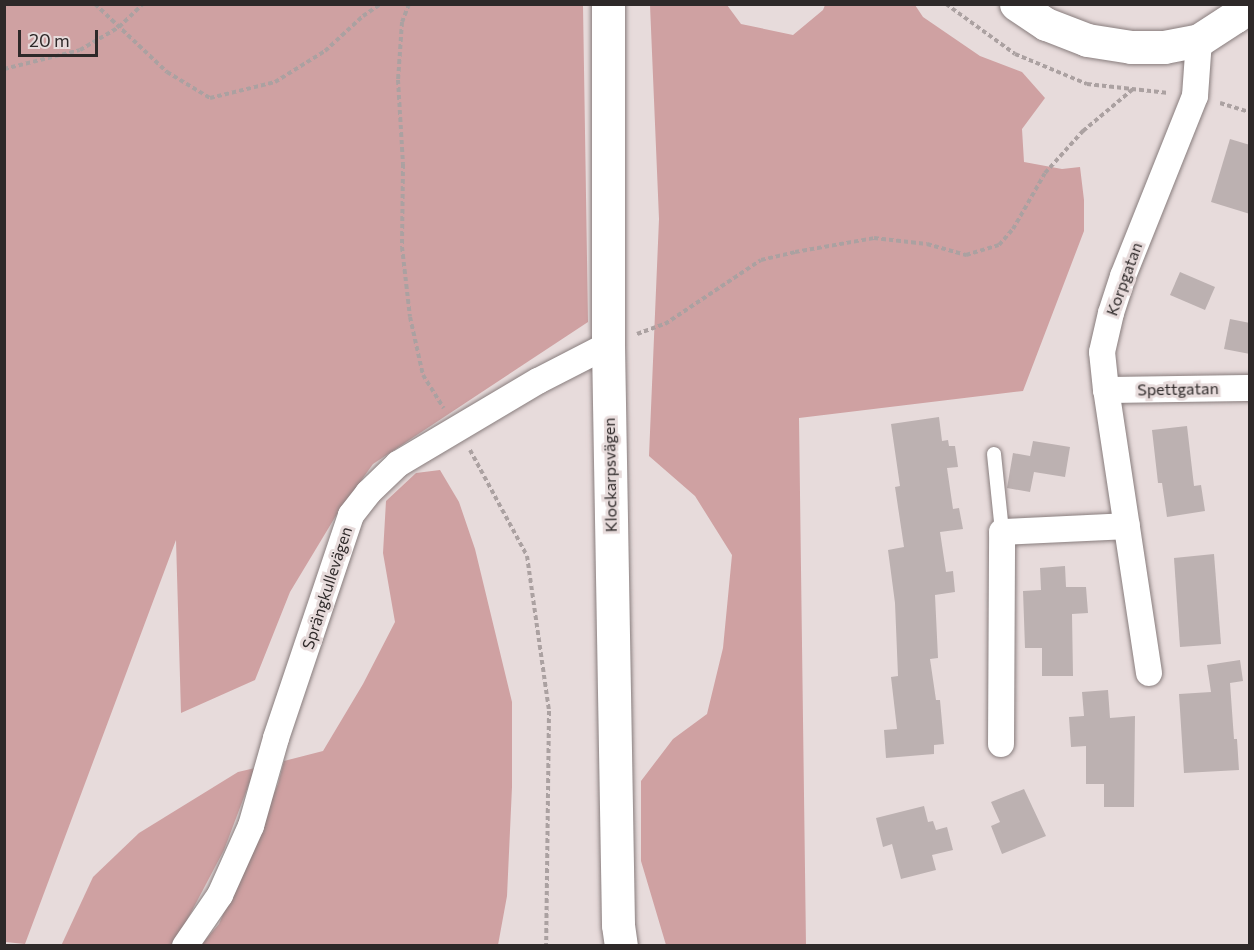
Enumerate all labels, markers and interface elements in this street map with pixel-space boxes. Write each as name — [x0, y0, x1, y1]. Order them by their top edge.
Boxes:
scale bar — [21, 18, 100, 56]
text: 20 m — [29, 29, 70, 51]
street label: Korpgatan — [1102, 240, 1146, 318]
street label: Spettgatan — [1137, 379, 1219, 399]
street label: Klockarpsvägen — [599, 418, 621, 532]
street label: Sprängkullevägen — [298, 524, 356, 652]

